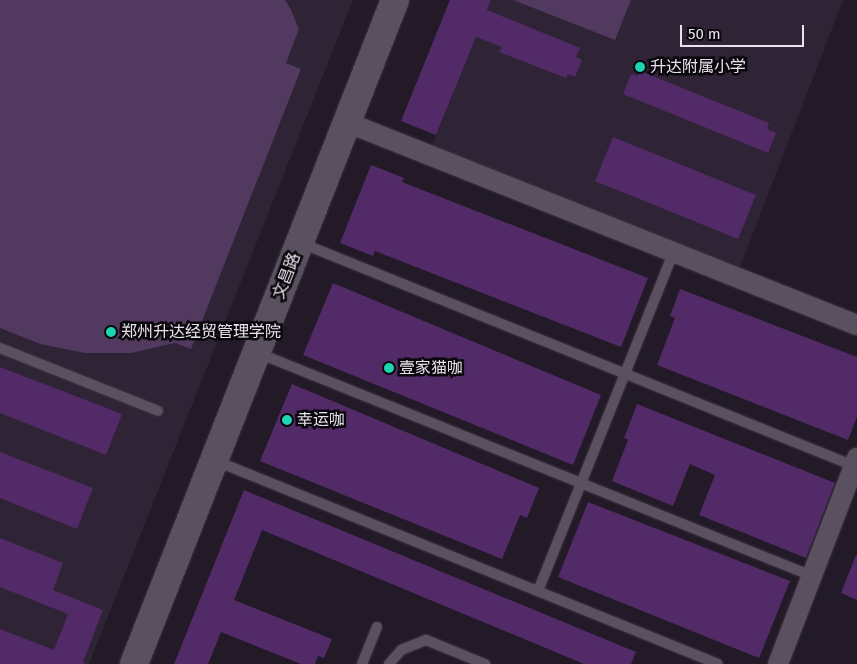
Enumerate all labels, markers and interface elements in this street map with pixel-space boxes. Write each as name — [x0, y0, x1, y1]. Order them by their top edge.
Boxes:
scale bar — [682, 15, 806, 47]
text: 50 m — [688, 25, 721, 43]
place label: 升达附属小学 — [650, 57, 746, 77]
marker: 升达附属小学 — [634, 61, 646, 73]
street label: 文昌路 — [269, 250, 305, 302]
place label: 郑州升达经贸管理学院 — [121, 322, 281, 342]
marker: 郑州升达经贸管理学院 — [105, 326, 117, 338]
place label: 壹家猫咖 — [399, 358, 463, 378]
marker: 壹家猫咖 — [383, 362, 395, 374]
place label: 幸运咖 — [297, 410, 345, 430]
marker: 幸运咖 — [281, 414, 293, 426]

